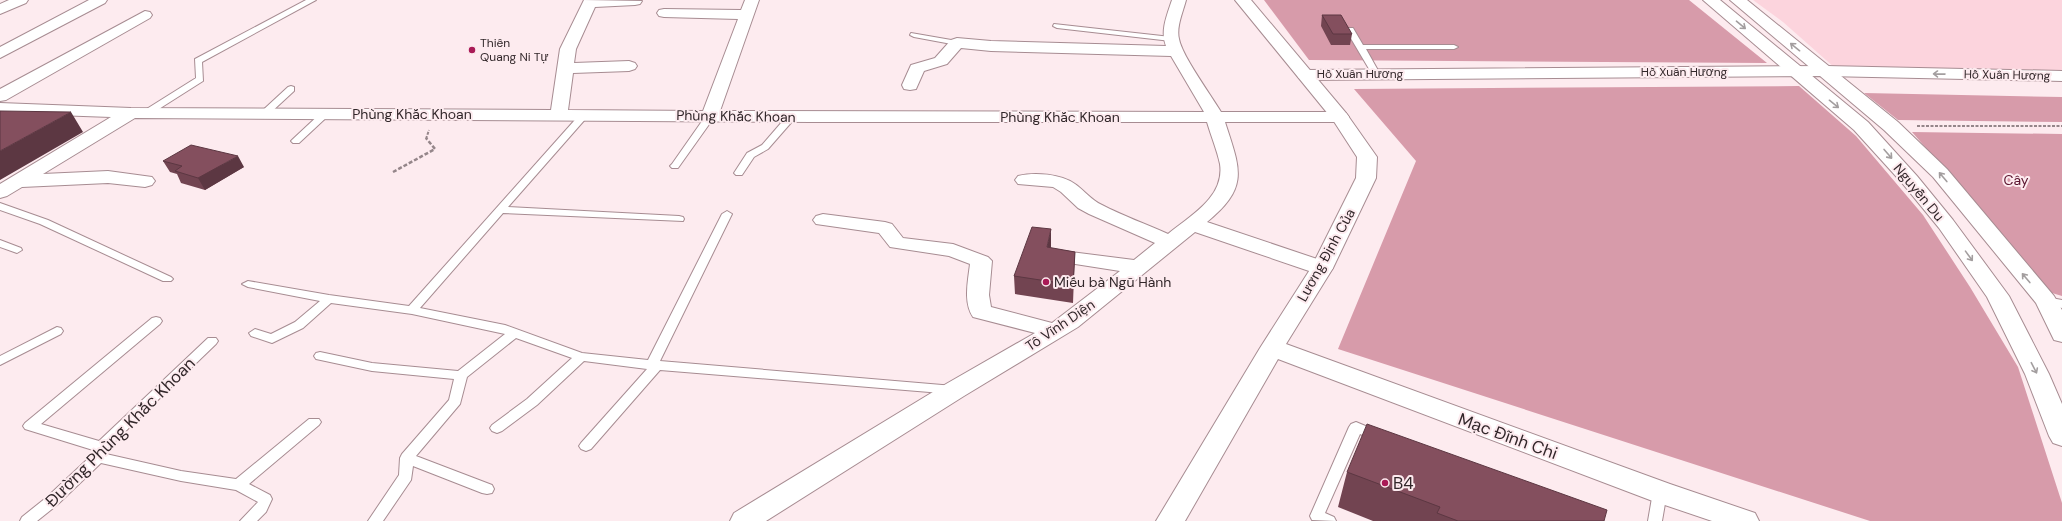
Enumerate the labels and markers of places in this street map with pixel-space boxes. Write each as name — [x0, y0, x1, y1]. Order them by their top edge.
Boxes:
place label: Thiên Quang Ni Tự — [480, 35, 549, 65]
marker: Thiên Quang Ni Tự — [467, 45, 477, 55]
place label: Miếu bà Ngũ Hành — [1054, 273, 1171, 291]
marker: Miếu bà Ngũ Hành — [1041, 277, 1051, 287]
place label: B4 — [1393, 472, 1414, 494]
marker: B4 — [1380, 478, 1390, 488]

